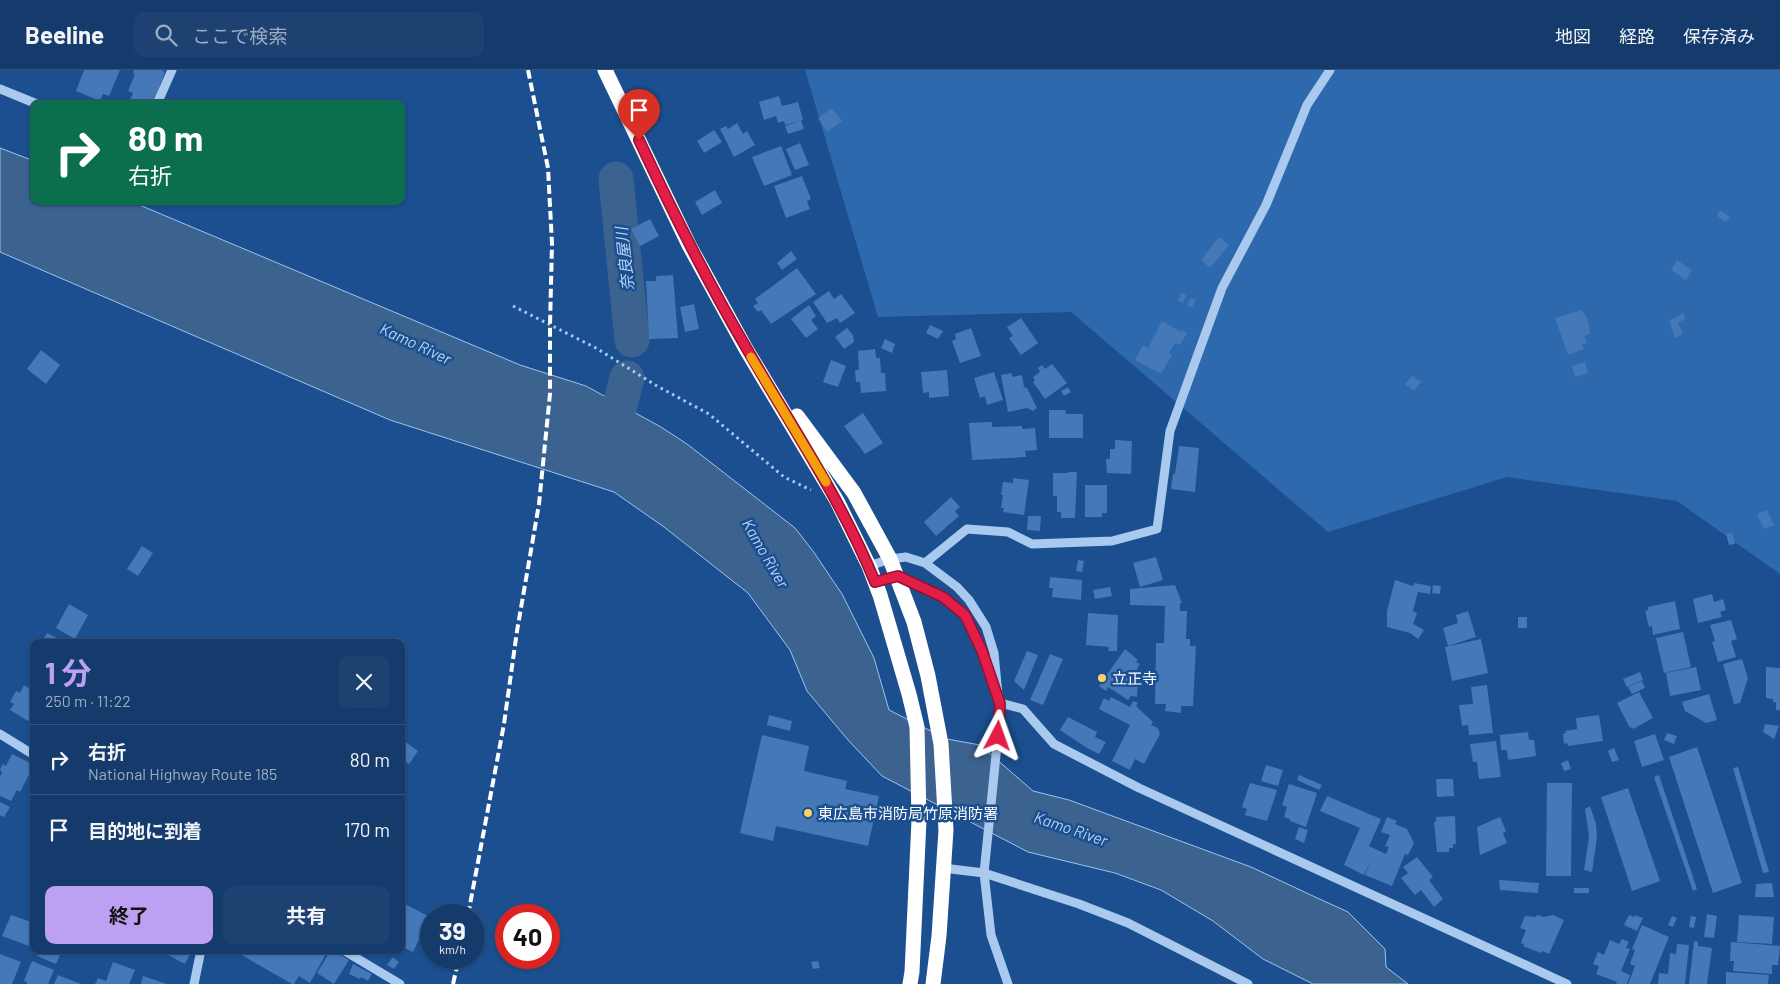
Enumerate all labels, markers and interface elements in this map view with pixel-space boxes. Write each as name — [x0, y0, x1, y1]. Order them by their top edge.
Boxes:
search box — [134, 12, 484, 57]
text: Beeline — [25, 20, 104, 49]
icon: search — [152, 21, 180, 49]
text: ここで検索 — [192, 24, 287, 47]
text: 地図 — [1555, 25, 1591, 47]
text: 経路 — [1619, 25, 1655, 47]
text: 保存済み — [1683, 25, 1755, 47]
pin — [618, 89, 660, 140]
icon: arrive — [625, 96, 653, 124]
text: 80 m — [128, 116, 203, 158]
icon: right — [45, 120, 110, 185]
text: 右折 — [128, 162, 172, 188]
water label: 奈良屋川 — [611, 224, 637, 292]
water label: Kamo River — [377, 318, 456, 368]
water label: Kamo River — [739, 515, 794, 592]
text: 1 分 — [45, 654, 92, 690]
button: close — [338, 656, 390, 708]
place label: 立正寺 — [1112, 669, 1157, 687]
marker: 立正寺 — [1096, 672, 1108, 684]
text: 250 m · 11:22 — [45, 691, 131, 710]
position arrow — [971, 709, 1023, 761]
text: 右折 — [88, 740, 126, 763]
icon: right — [45, 746, 73, 774]
text: 80 m — [350, 748, 390, 771]
text: National Highway Route 185 — [88, 764, 277, 783]
place label: 東広島市消防局竹原消防署 — [818, 804, 998, 822]
marker: 東広島市消防局竹原消防署 — [802, 807, 814, 819]
water label: Kamo River — [1032, 807, 1112, 850]
icon: arrive — [45, 816, 73, 844]
text: 170 m — [344, 818, 390, 841]
text: 目的地に到着 — [88, 819, 202, 842]
button: 終了 — [45, 886, 213, 944]
button: 共有 — [223, 886, 390, 944]
speed limit sign: 40 — [495, 904, 560, 969]
text: 39 — [439, 915, 466, 945]
text: km/h — [439, 942, 466, 956]

